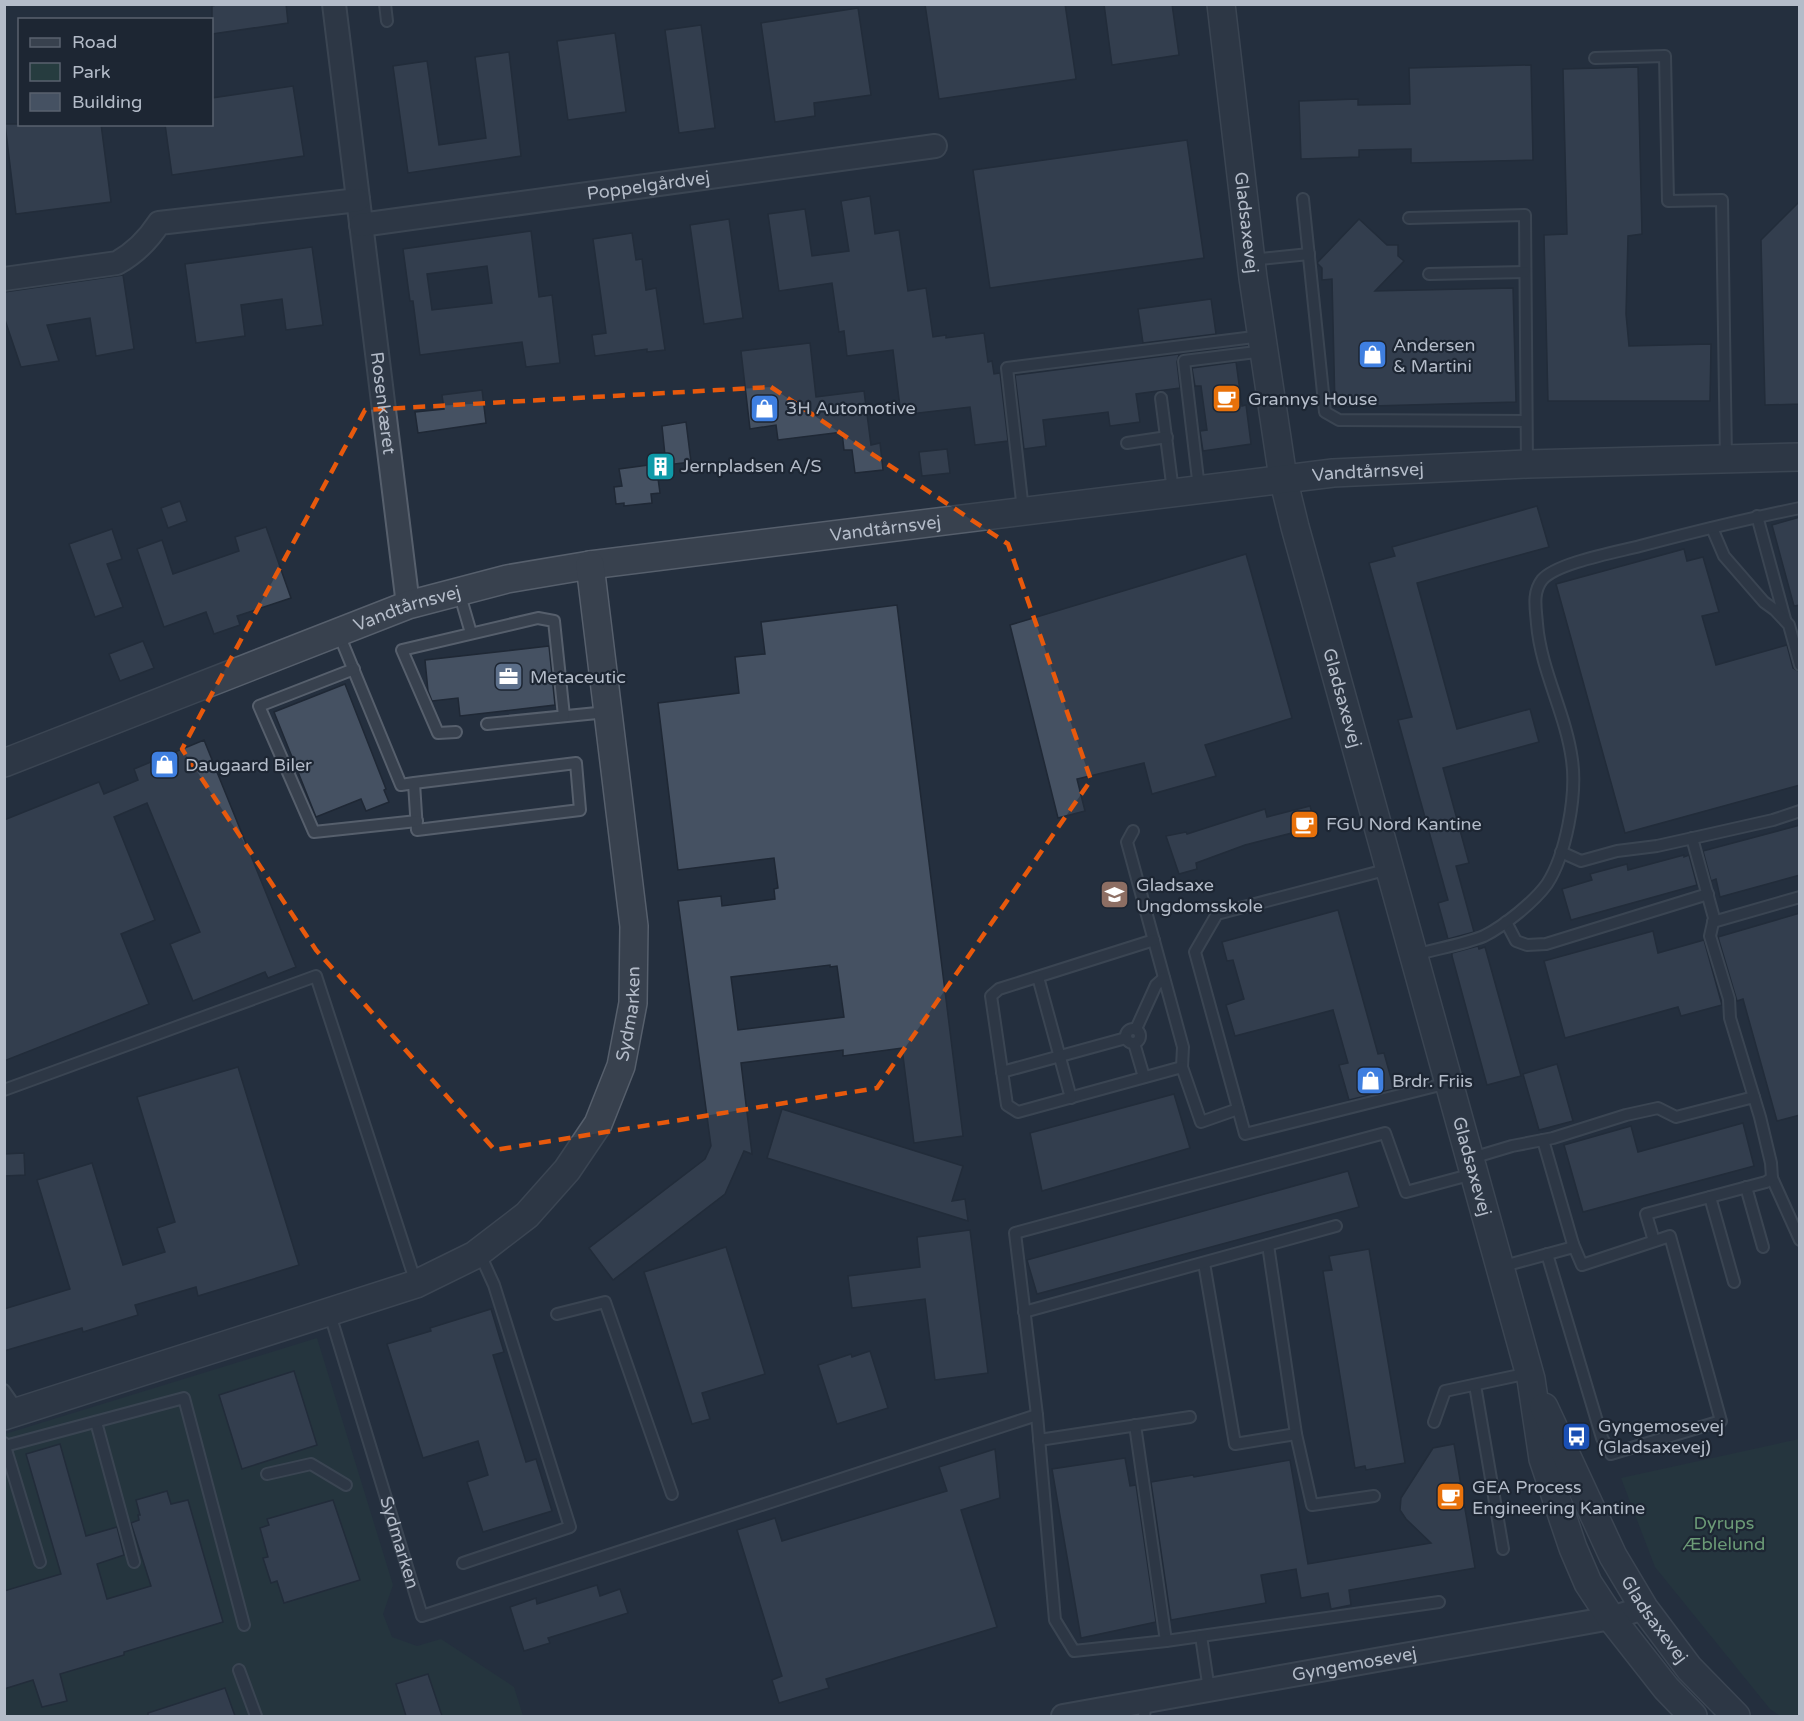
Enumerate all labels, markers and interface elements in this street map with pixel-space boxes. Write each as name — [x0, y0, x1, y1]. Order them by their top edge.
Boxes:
legend — [18, 18, 213, 126]
text: Road — [72, 31, 117, 53]
text: Park — [72, 61, 111, 83]
text: Building — [72, 91, 142, 113]
street label: Poppelgårdvej — [585, 166, 711, 205]
street label: Gladsaxevej — [1230, 170, 1263, 275]
place label: Andersen & Martini — [1393, 334, 1476, 377]
shop icon: Andersen & Martini — [1356, 339, 1388, 371]
street label: Rosenkæret — [366, 350, 400, 456]
cafe icon: Grannys House — [1211, 383, 1243, 415]
place label: Grannys House — [1248, 388, 1377, 410]
shop icon: 3H Automotive — [749, 392, 781, 424]
place label: 3H Automotive — [786, 397, 916, 419]
building icon: Jernpladsen A/S — [644, 450, 676, 482]
place label: Jernpladsen A/S — [681, 455, 822, 477]
street label: Vandtårnsvej — [1311, 458, 1424, 486]
street label: Vandtårnsvej — [829, 511, 942, 546]
street label: Vandtårnsvej — [350, 581, 463, 636]
street label: Gladsaxevej — [1318, 646, 1367, 750]
office icon: Metaceutic — [493, 661, 525, 693]
place label: Metaceutic — [530, 666, 626, 688]
shop icon: Daugaard Biler — [148, 749, 180, 781]
place label: Daugaard Biler — [185, 754, 312, 776]
cafe icon: FGU Nord Kantine — [1289, 808, 1321, 840]
place label: FGU Nord Kantine — [1326, 813, 1482, 835]
place label: Gladsaxe Ungdomsskole — [1136, 874, 1263, 917]
school or university icon: Gladsaxe Ungdomsskole — [1099, 879, 1131, 911]
street label: Sydmarken — [611, 966, 644, 1063]
shop icon: Brdr. Friis — [1355, 1065, 1387, 1097]
place label: Brdr. Friis — [1392, 1070, 1473, 1092]
street label: Gladsaxevej — [1448, 1114, 1496, 1219]
place label: Gyngemosevej (Gladsaxevej) — [1598, 1415, 1724, 1458]
bus stop icon: Gyngemosevej (Gladsaxevej) — [1561, 1420, 1593, 1452]
place label: GEA Process Engineering Kantine — [1472, 1476, 1645, 1519]
cafe icon: GEA Process Engineering Kantine — [1435, 1481, 1467, 1513]
street label: Sydmarken — [375, 1493, 424, 1592]
park label: Dyrups Æblelund — [1683, 1512, 1765, 1555]
street label: Gladsaxevej — [1616, 1572, 1693, 1668]
street label: Gyngemosevej — [1290, 1642, 1418, 1686]

